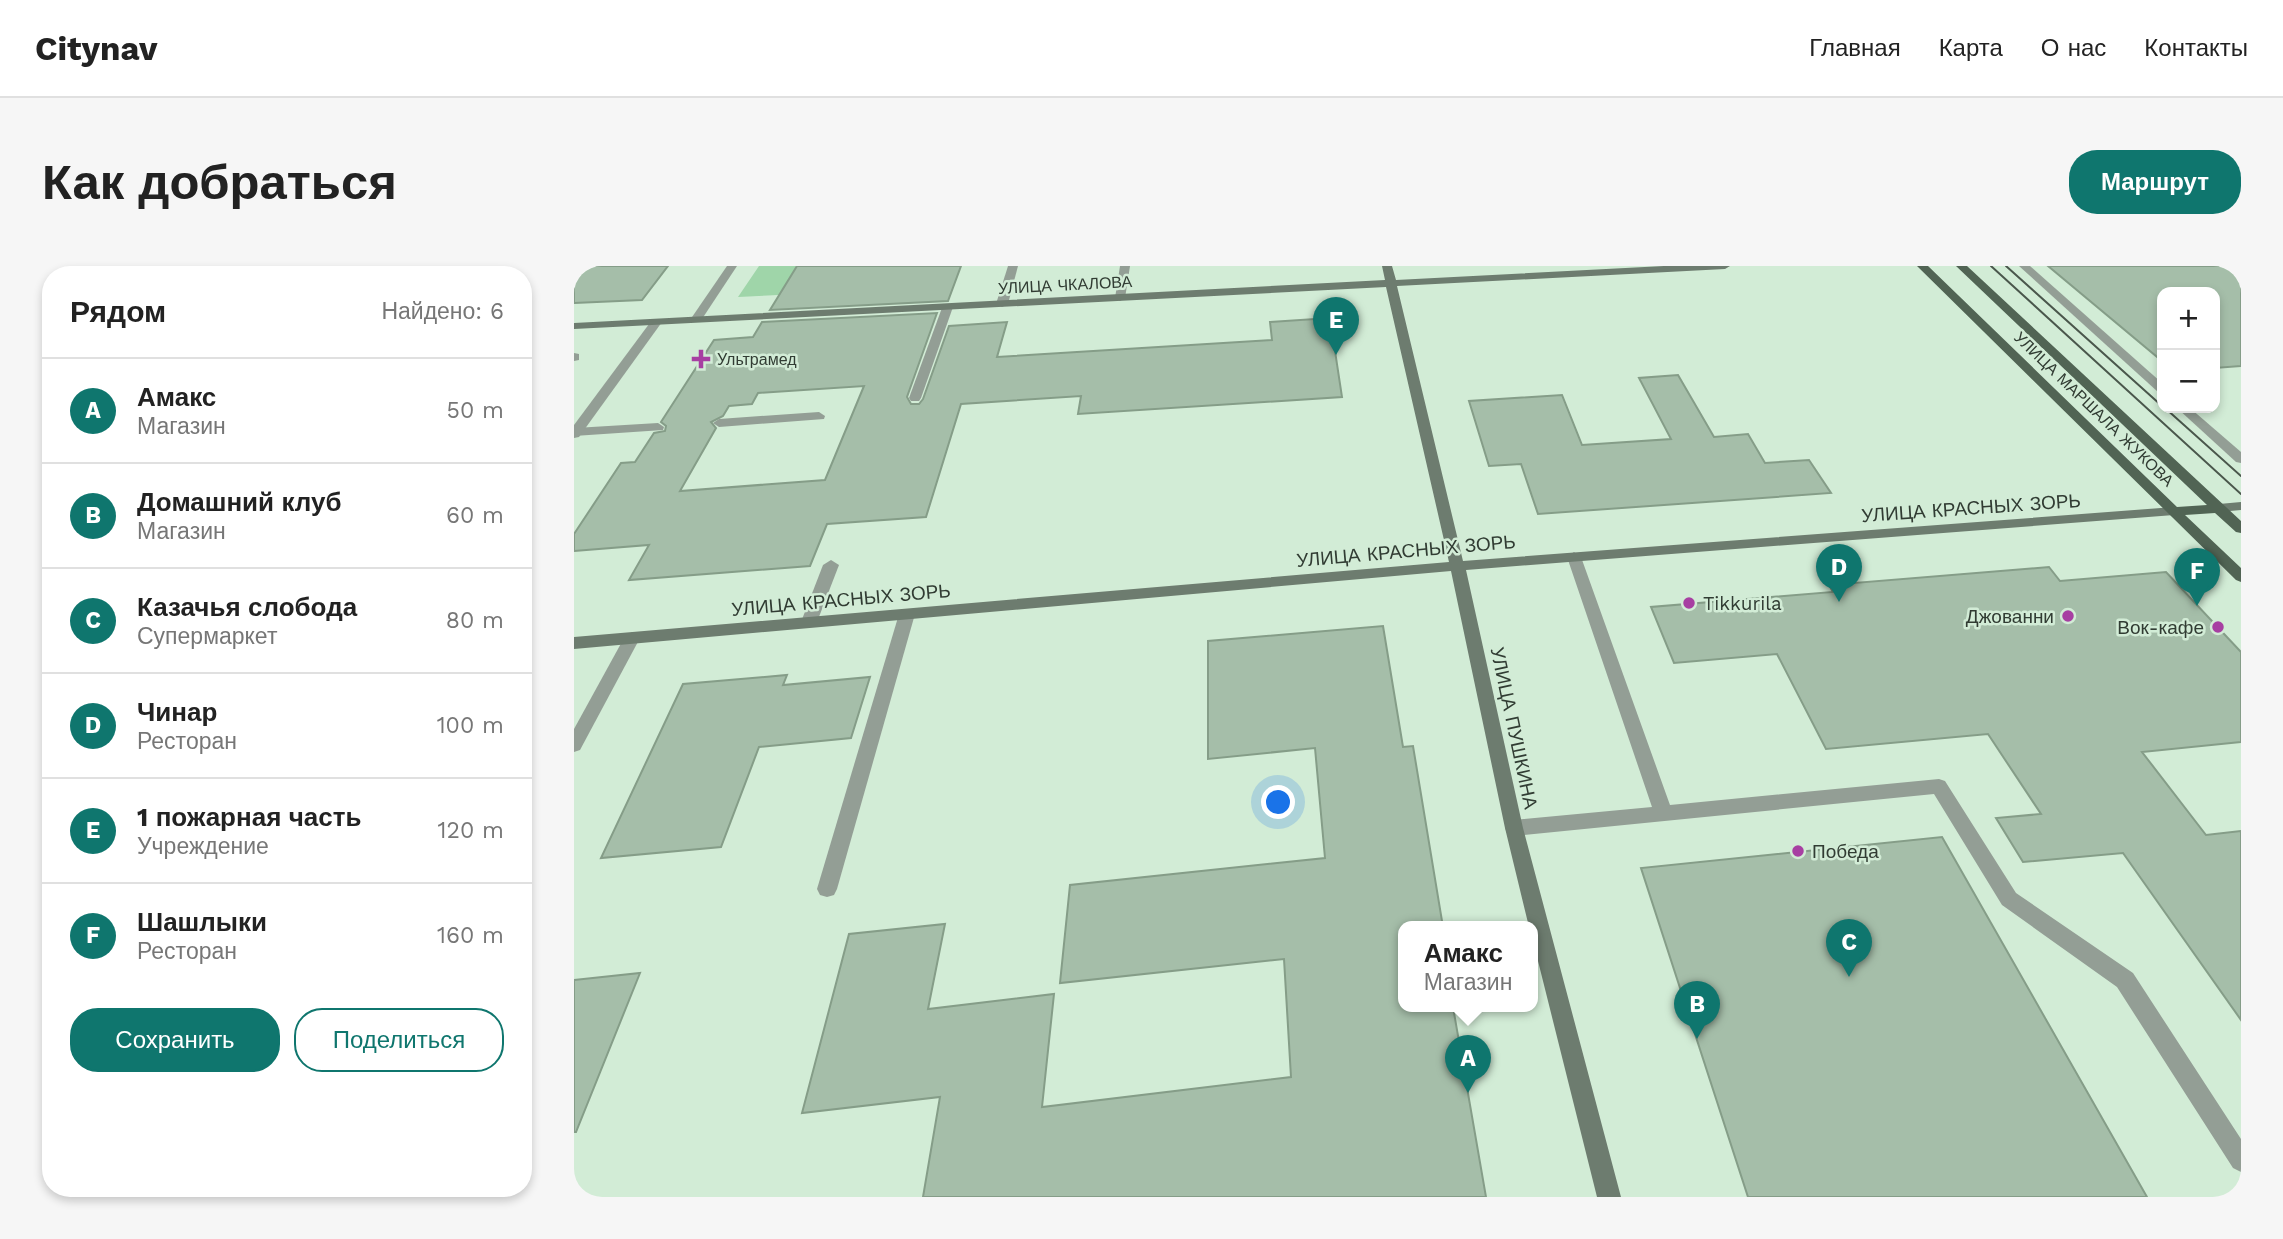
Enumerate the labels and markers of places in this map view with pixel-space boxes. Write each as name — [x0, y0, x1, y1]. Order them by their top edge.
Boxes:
pin: E — [1313, 297, 1359, 355]
marker: Ультрамед — [691, 349, 711, 369]
place label: Ультрамед — [717, 350, 797, 369]
pin: D — [1816, 544, 1862, 602]
pin: F — [2174, 548, 2220, 606]
place label: Tikkurila — [1703, 592, 1782, 615]
marker: Tikkurila — [1681, 595, 1697, 611]
place label: Джованни — [1966, 605, 2054, 628]
marker: Джованни — [2060, 608, 2076, 624]
place label: Вок-кафе — [2117, 616, 2204, 639]
marker: Вок-кафе — [2210, 619, 2226, 635]
place label: Победа — [1812, 840, 1879, 863]
marker: Победа — [1790, 843, 1806, 859]
pin: C — [1826, 919, 1872, 977]
pin: B — [1674, 981, 1720, 1039]
pin: A — [1445, 1035, 1491, 1093]

